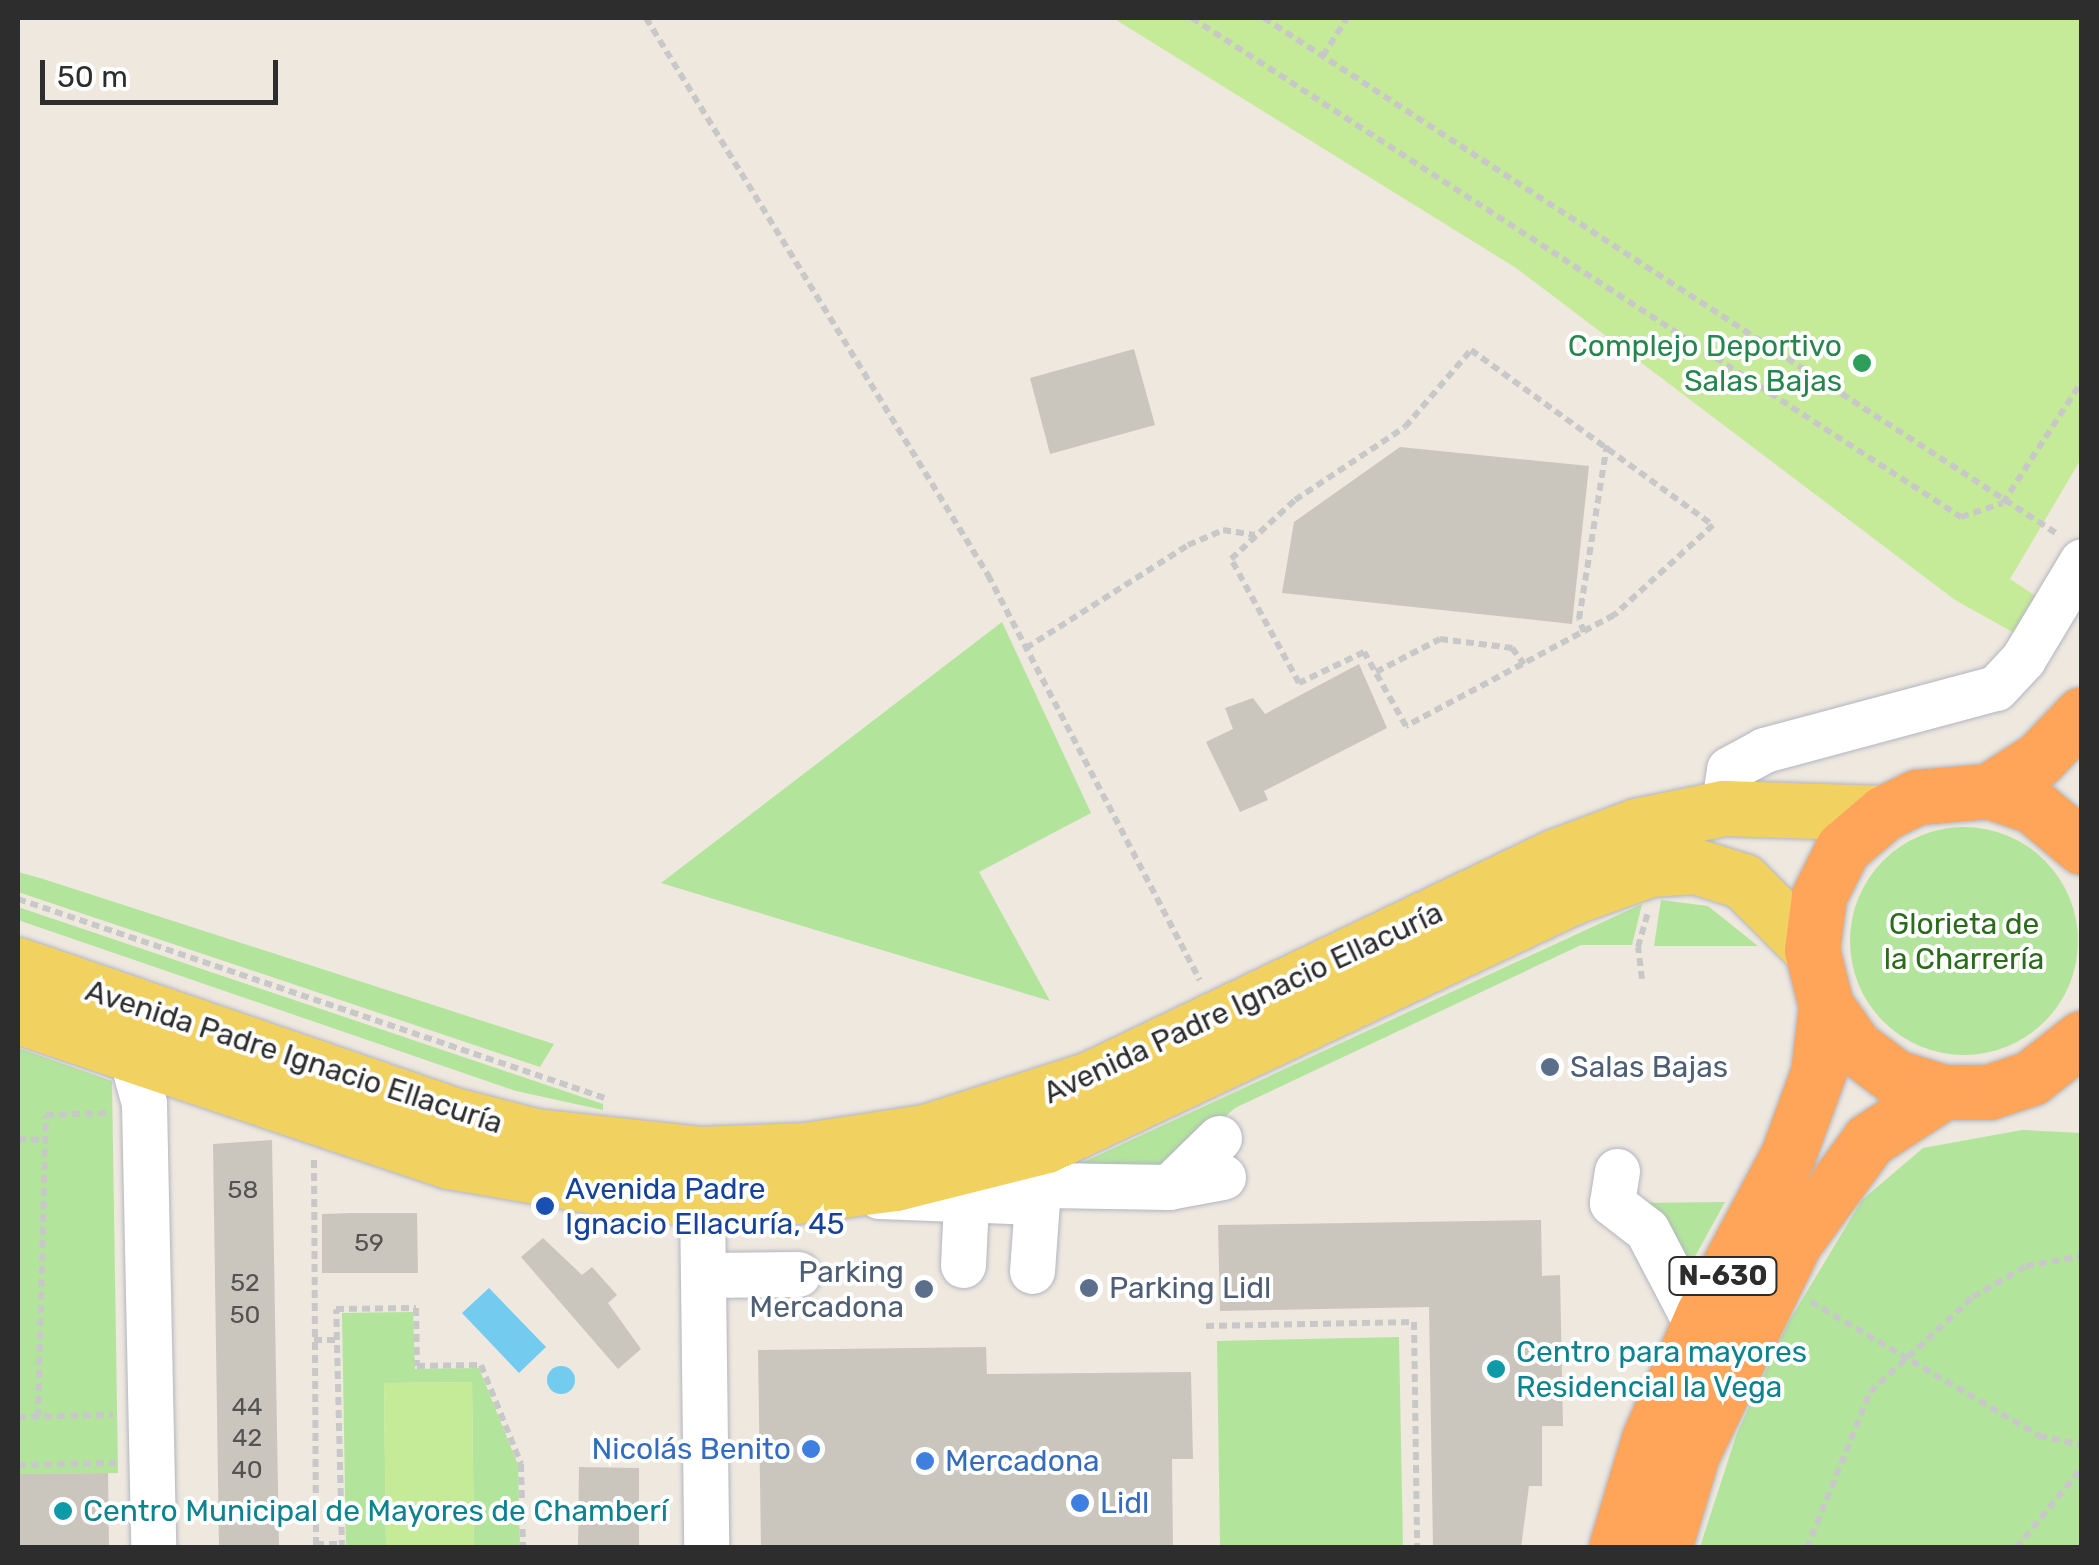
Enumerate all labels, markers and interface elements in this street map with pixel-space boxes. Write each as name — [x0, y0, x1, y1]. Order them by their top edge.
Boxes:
scale bar — [45, 40, 282, 102]
text: 50 m — [57, 59, 128, 95]
place label: Complejo Deportivo Salas Bajas — [1568, 328, 1842, 398]
marker: Complejo Deportivo Salas Bajas — [1851, 352, 1873, 374]
street label: Avenida Padre Ignacio Ellacuría — [1038, 895, 1448, 1111]
park label: Glorieta de la Charrería — [1884, 906, 2044, 976]
street label: Avenida Padre Ignacio Ellacuría — [81, 972, 507, 1142]
place label: Salas Bajas — [1570, 1049, 1728, 1085]
marker: Salas Bajas — [1539, 1056, 1561, 1078]
place label: Avenida Padre Ignacio Ellacuría, 45 — [565, 1171, 845, 1242]
house number: 58 — [228, 1175, 258, 1205]
marker: Avenida Padre Ignacio Ellacuría, 45 — [534, 1195, 556, 1217]
house number: 59 — [354, 1228, 384, 1258]
road number: N-630 — [1668, 1253, 1778, 1299]
place label: Parking Mercadona — [749, 1254, 904, 1324]
house number: 52 — [230, 1268, 260, 1298]
place label: Parking Lidl — [1109, 1270, 1271, 1306]
marker: Parking Lidl — [1078, 1277, 1100, 1299]
marker: Parking Mercadona — [913, 1278, 935, 1300]
house number: 50 — [230, 1300, 260, 1330]
place label: Centro para mayores Residencial la Vega — [1516, 1334, 1807, 1404]
marker: Centro para mayores Residencial la Vega — [1485, 1358, 1507, 1380]
house number: 44 — [231, 1392, 263, 1422]
house number: 42 — [232, 1423, 262, 1453]
place label: Nicolás Benito — [591, 1431, 791, 1467]
marker: Nicolás Benito — [800, 1438, 822, 1460]
place label: Mercadona — [945, 1443, 1100, 1479]
marker: Mercadona — [914, 1450, 936, 1472]
house number: 40 — [231, 1455, 263, 1485]
place label: Lidl — [1100, 1485, 1149, 1521]
marker: Lidl — [1069, 1492, 1091, 1514]
place label: Centro Municipal de Mayores de Chamberí — [83, 1493, 668, 1529]
marker: Centro Municipal de Mayores de Chamberí — [52, 1500, 74, 1522]

